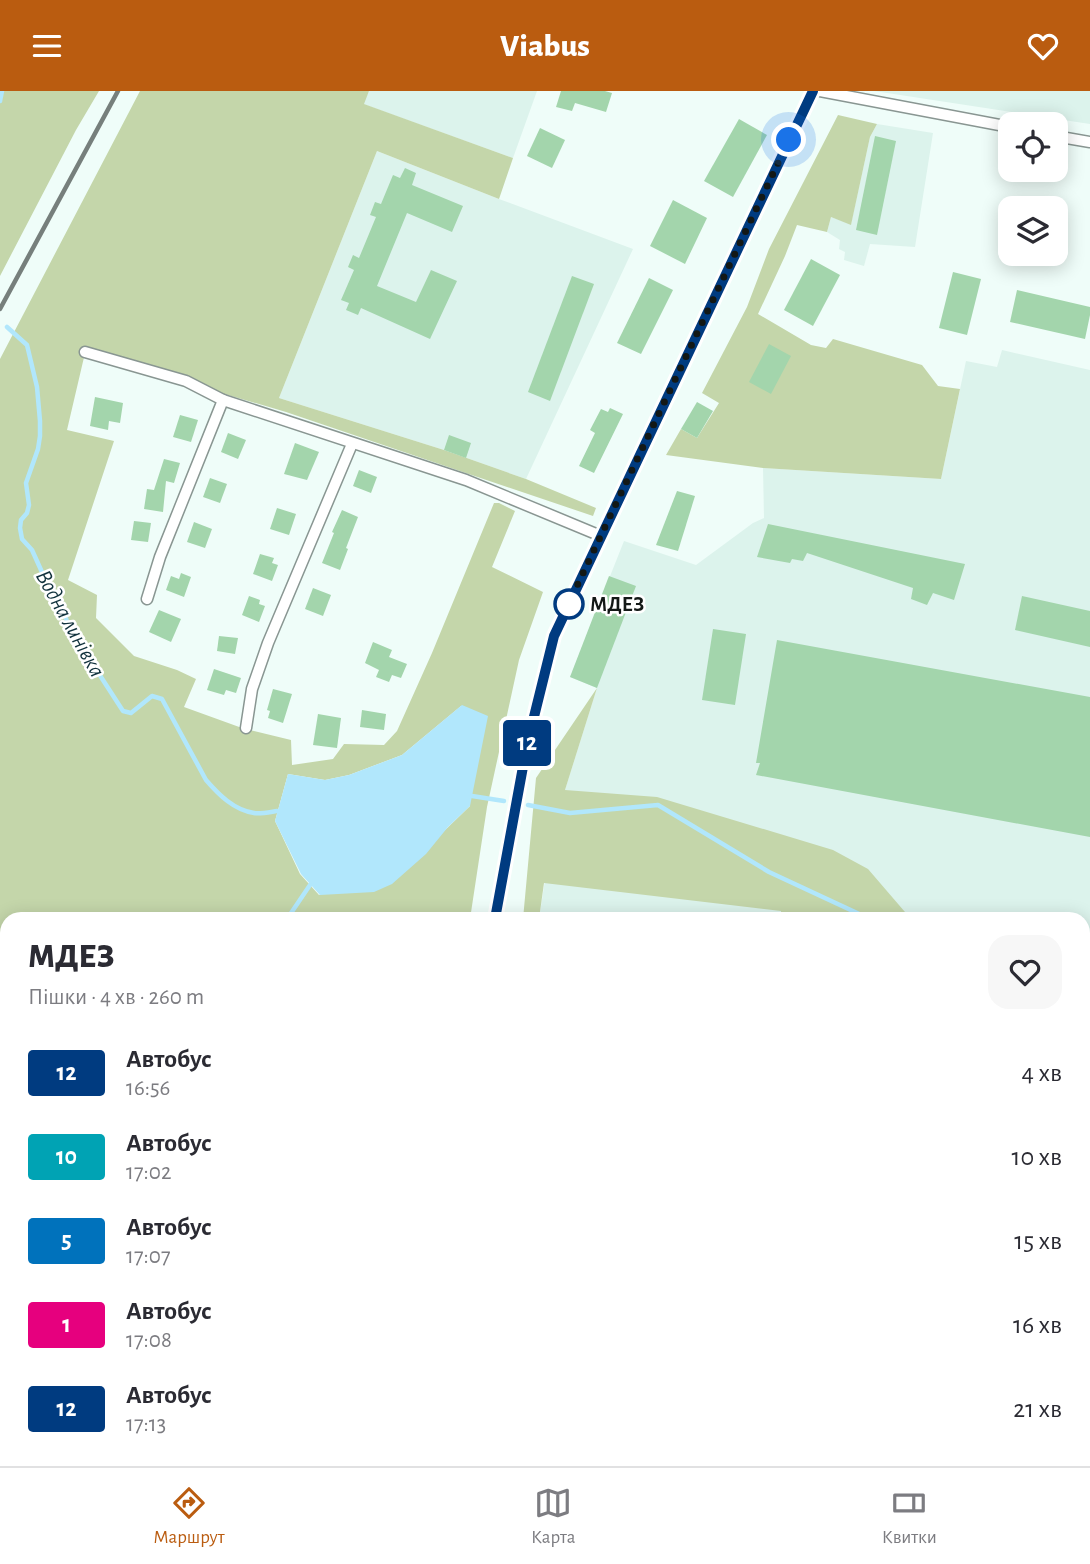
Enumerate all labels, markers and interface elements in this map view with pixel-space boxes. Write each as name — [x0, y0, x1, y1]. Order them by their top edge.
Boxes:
icon: menu — [28, 27, 66, 65]
icon: heart — [1024, 27, 1062, 65]
text: Viabus — [500, 30, 590, 62]
map controls — [998, 112, 1068, 266]
button: locate — [998, 112, 1068, 182]
your location — [771, 122, 806, 157]
button: layers — [998, 196, 1068, 266]
water label: Водна линівка — [31, 566, 108, 681]
marker: МДЕЗ — [554, 589, 584, 619]
place label: МДЕЗ — [590, 594, 644, 615]
line badge: 12 — [496, 720, 558, 766]
text: 12 — [517, 731, 537, 755]
button: heart — [988, 935, 1062, 1009]
text: МДЕЗ — [28, 941, 114, 974]
text: Пішки · 4 хв · 260 m — [28, 986, 204, 1009]
text: Автобус — [126, 1046, 212, 1072]
text: 4 хв — [1022, 1060, 1062, 1086]
text: 12 — [57, 1061, 76, 1085]
text: 16:56 — [126, 1077, 170, 1100]
text: Автобус — [126, 1130, 212, 1156]
text: 10 хв — [1011, 1144, 1062, 1170]
text: 10 — [56, 1145, 77, 1169]
text: 17:02 — [126, 1161, 171, 1184]
text: Автобус — [126, 1214, 212, 1240]
text: 15 хв — [1014, 1228, 1062, 1254]
text: 5 — [61, 1229, 72, 1253]
text: 17:07 — [126, 1245, 171, 1268]
text: Автобус — [126, 1298, 212, 1324]
text: 16 хв — [1013, 1312, 1062, 1338]
text: 1 — [62, 1313, 71, 1337]
text: 17:08 — [126, 1329, 172, 1352]
text: Автобус — [126, 1382, 212, 1408]
text: 21 хв — [1013, 1396, 1062, 1422]
text: 12 — [57, 1397, 76, 1421]
text: 17:13 — [126, 1413, 166, 1436]
tab: Маршрут — [153, 1484, 225, 1549]
tab: Карта — [531, 1484, 575, 1549]
tab: Квитки — [882, 1484, 937, 1549]

